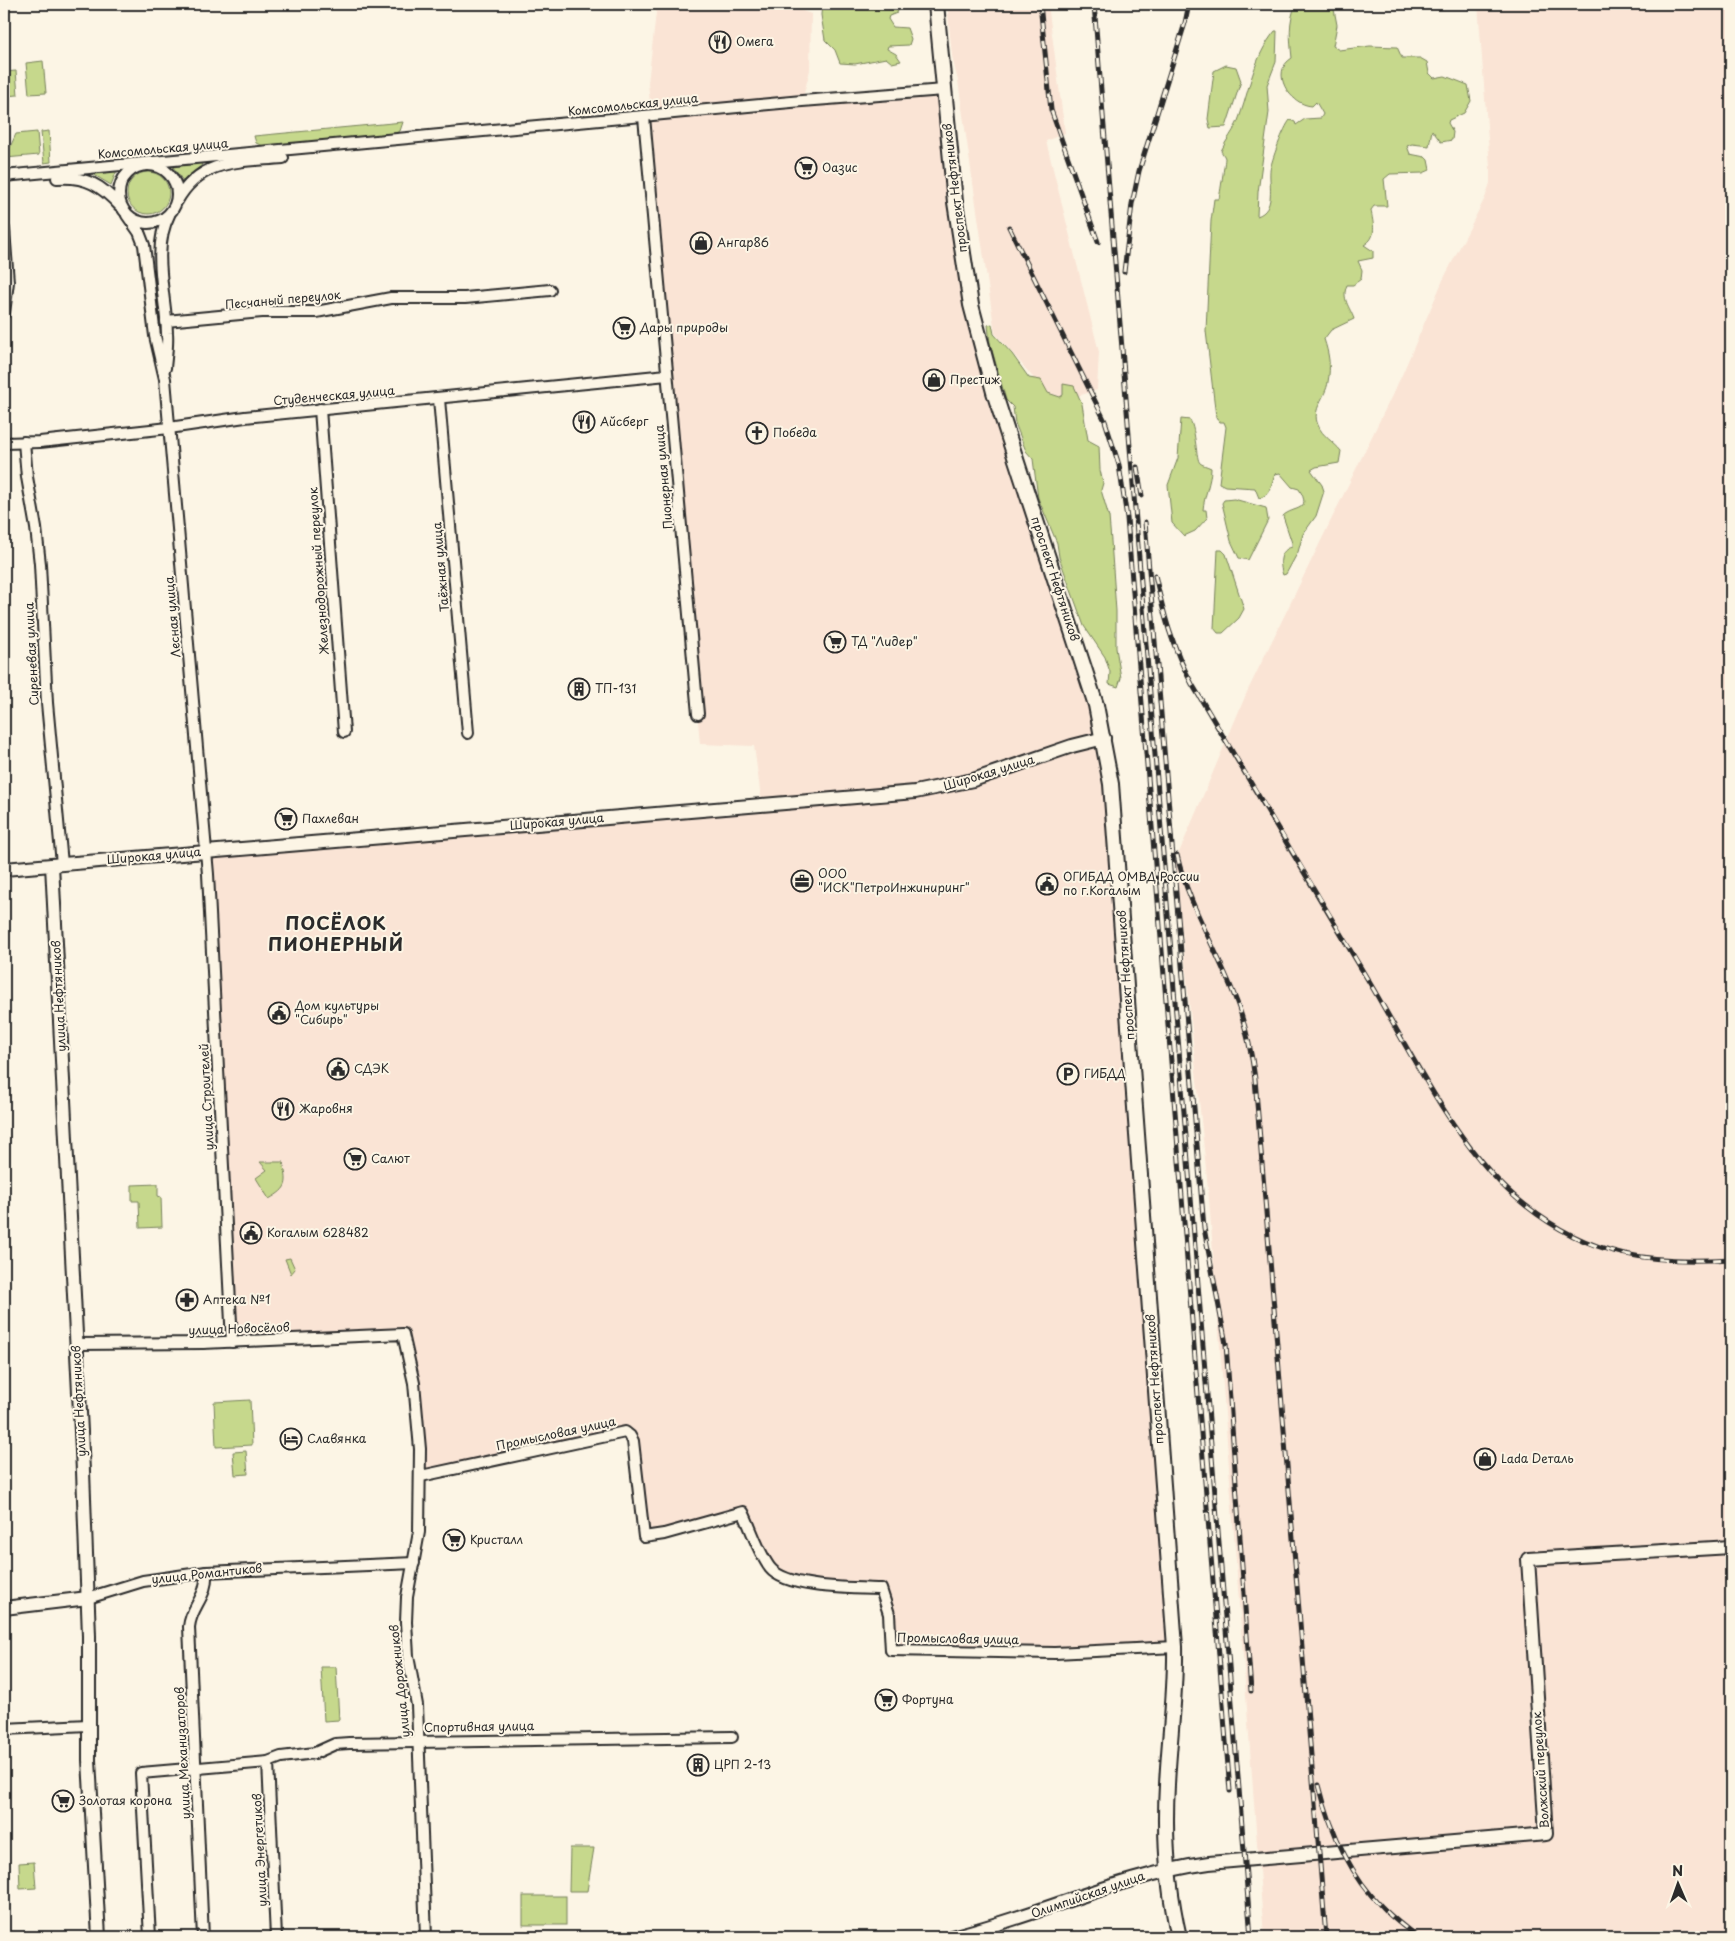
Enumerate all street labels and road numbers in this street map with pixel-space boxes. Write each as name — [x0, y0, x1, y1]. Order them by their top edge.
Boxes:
street label: Комсомольская улица — [567, 88, 699, 120]
street label: проспект Нефтяников — [937, 122, 971, 254]
street label: Комсомольская улица — [97, 133, 229, 163]
street label: Песчаный переулок — [224, 285, 342, 313]
street label: Студенческая улица — [273, 381, 396, 409]
street label: Пионерная улица — [649, 424, 677, 530]
street label: Железнодорожный переулок — [303, 486, 333, 656]
street label: проспект Нефтяников — [1027, 514, 1085, 643]
street label: Таёжная улица — [427, 521, 453, 613]
street label: Лесная улица — [159, 575, 185, 659]
street label: Сиреневая улица — [19, 602, 43, 706]
street label: Широкая улица — [941, 750, 1037, 794]
street label: Широкая улица — [509, 808, 605, 834]
street label: Широкая улица — [106, 842, 202, 868]
street label: проспект Нефтяников — [1111, 909, 1139, 1041]
street label: улица Нефтяников — [46, 940, 70, 1052]
street label: улица Строителей — [194, 1043, 218, 1151]
street label: проспект Нефтяников — [1140, 1313, 1168, 1445]
street label: улица Новосёлов — [188, 1317, 290, 1339]
street label: улица Нефтяников — [66, 1345, 90, 1457]
street label: Промысловая улица — [494, 1411, 618, 1454]
street label: улица Романтиков — [151, 1558, 263, 1588]
street label: улица Дорожников — [384, 1624, 414, 1738]
street label: Промысловая улица — [897, 1628, 1020, 1648]
street label: улица Механизаторов — [170, 1686, 194, 1820]
street label: Волжский переулок — [1527, 1710, 1553, 1829]
street label: Спортивная улица — [424, 1716, 535, 1736]
street label: улица Энергетиков — [247, 1793, 271, 1907]
street label: Олимпийская улица — [1028, 1866, 1147, 1922]

